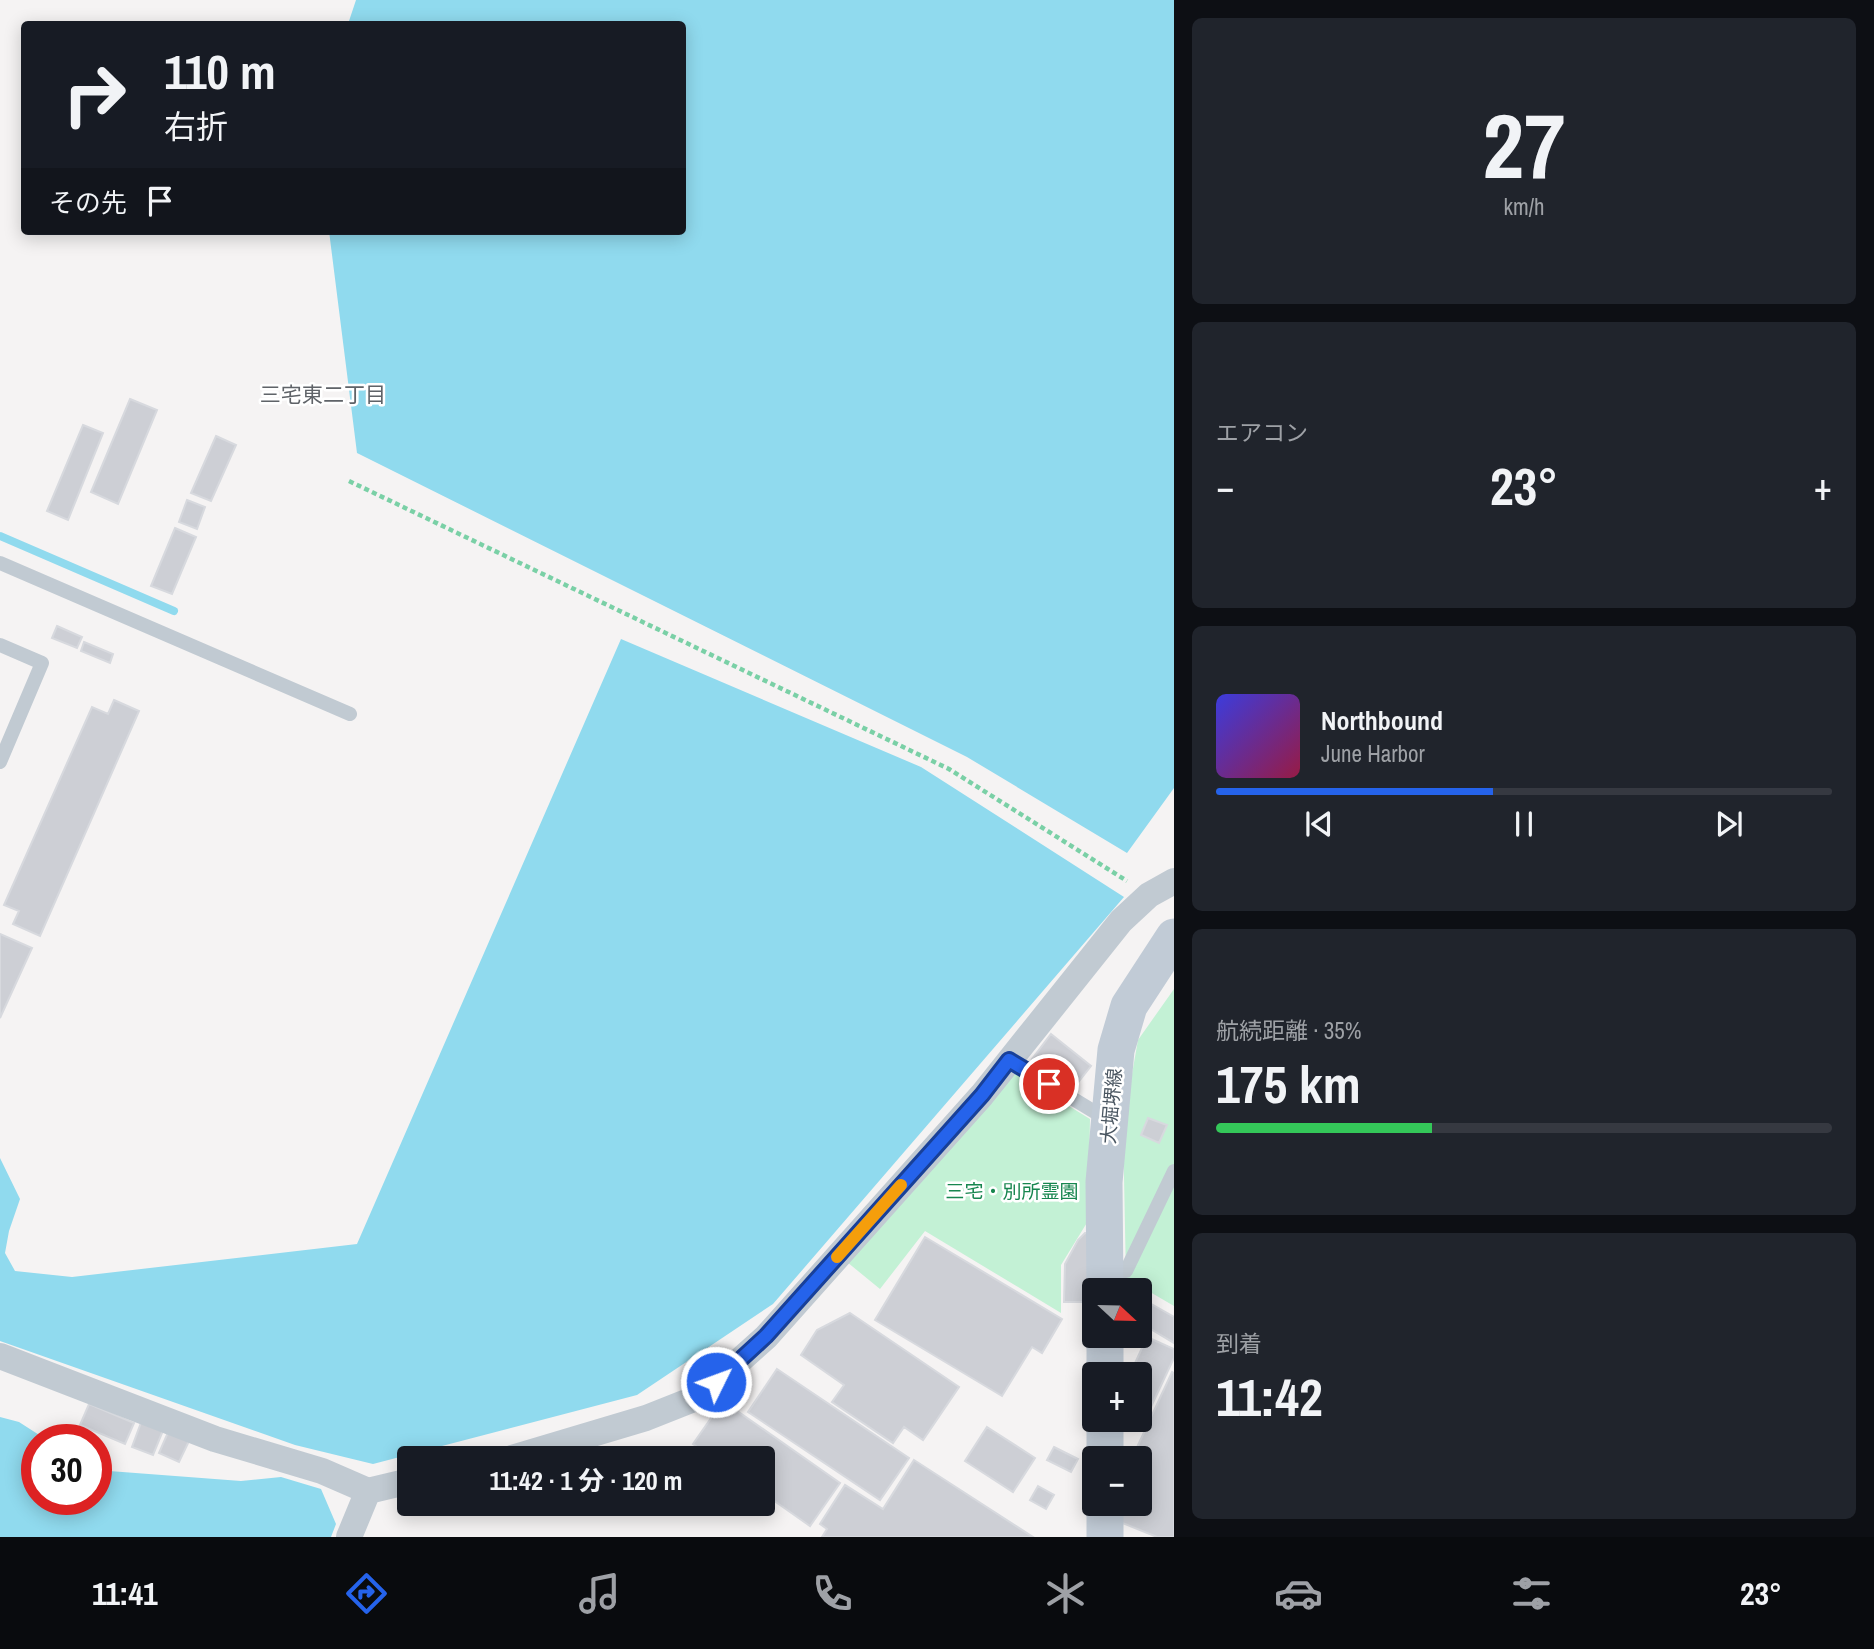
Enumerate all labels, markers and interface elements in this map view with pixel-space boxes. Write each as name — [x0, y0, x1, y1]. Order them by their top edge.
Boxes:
text: 110 m — [164, 38, 276, 104]
icon: right — [49, 49, 140, 140]
text: 27 — [1483, 84, 1566, 206]
text: 右折 — [164, 105, 228, 148]
icon: arrive — [141, 182, 179, 220]
text: その先 — [49, 185, 127, 220]
text: km/h — [1504, 191, 1544, 222]
district label: 三宅東二丁目 — [260, 380, 386, 409]
text: エアコン — [1216, 417, 1308, 448]
text: 23° — [1490, 451, 1558, 521]
text: − — [1216, 461, 1234, 512]
text: + — [1814, 461, 1832, 512]
text: Northbound — [1321, 703, 1443, 738]
text: June Harbor — [1321, 738, 1425, 769]
icon: previous — [1300, 805, 1338, 843]
icon: pause — [1505, 805, 1543, 843]
icon: next — [1710, 805, 1748, 843]
text: 航続距離 · 35% — [1216, 1015, 1361, 1046]
text: 175 km — [1216, 1049, 1361, 1119]
pin — [1019, 1054, 1079, 1114]
icon: arrive — [1030, 1065, 1068, 1103]
street label: 大堀堺線 — [1095, 1067, 1127, 1145]
park label: 三宅・別所霊園 — [945, 1178, 1079, 1204]
north arrow — [1082, 1278, 1152, 1348]
map controls — [1082, 1278, 1152, 1516]
text: 到着 — [1216, 1328, 1262, 1359]
position arrow — [679, 1345, 753, 1419]
button: + — [1082, 1362, 1152, 1432]
text: 11:42 — [1216, 1362, 1323, 1432]
speed limit sign: 30 — [21, 1424, 112, 1515]
button: − — [1082, 1446, 1152, 1516]
text: 11:42 · 1 分 · 120 m — [489, 1463, 683, 1498]
icon: directions — [342, 1569, 391, 1618]
icon: music — [575, 1569, 624, 1618]
icon: phone — [808, 1569, 857, 1618]
icon: climate — [1041, 1569, 1090, 1618]
icon: car — [1274, 1569, 1323, 1618]
icon: filters — [1507, 1569, 1556, 1618]
text: 11:41 — [92, 1572, 158, 1615]
text: 23° — [1740, 1572, 1782, 1615]

